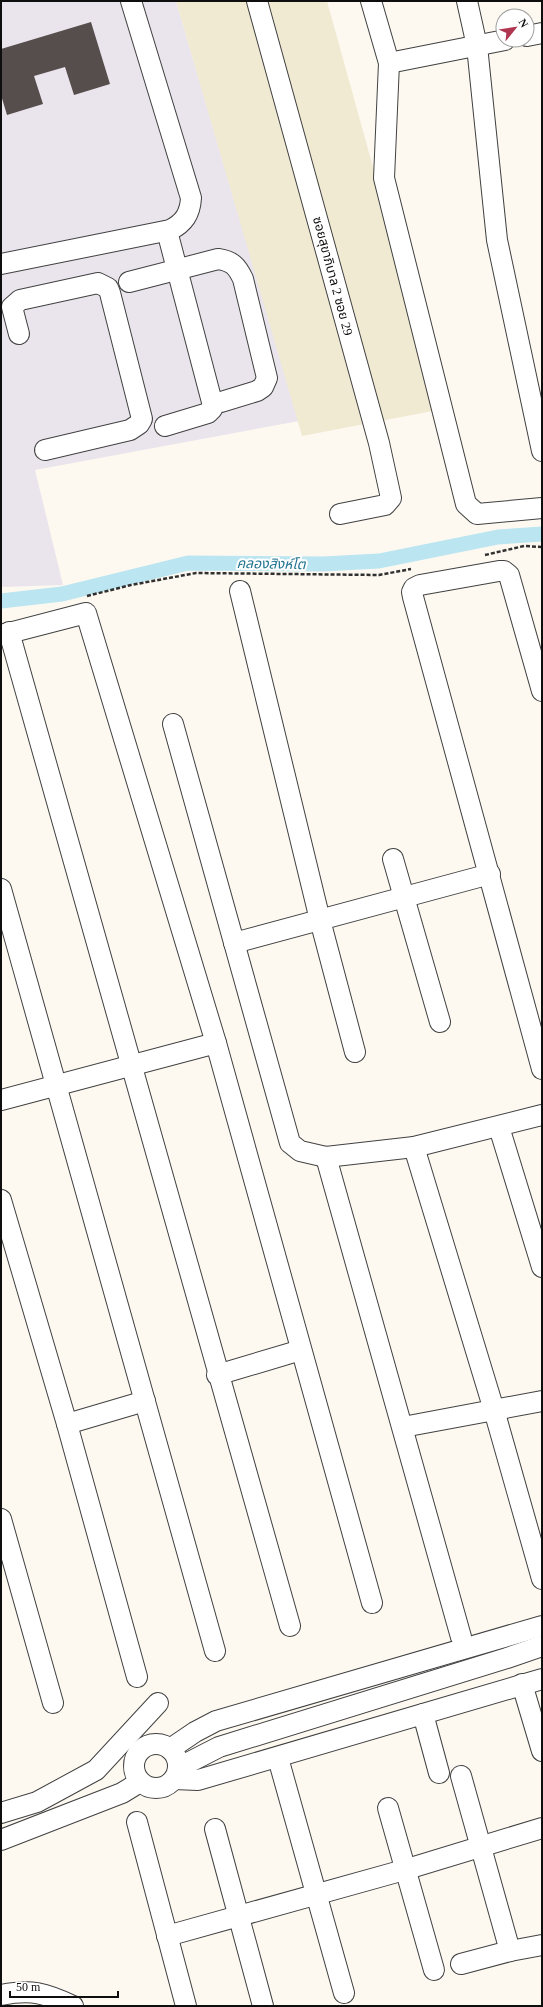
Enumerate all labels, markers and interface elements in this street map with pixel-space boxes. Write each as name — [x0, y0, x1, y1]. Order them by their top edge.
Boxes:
north arrow — [495, 8, 535, 48]
text: N — [516, 17, 531, 29]
street label: ซอยสุขาภิบาล 2 ซอย 29 — [310, 215, 356, 337]
water label: คลองสิงห์โต — [236, 556, 307, 572]
scale bar — [10, 1973, 118, 1999]
text: 50 m — [16, 1980, 41, 1994]

